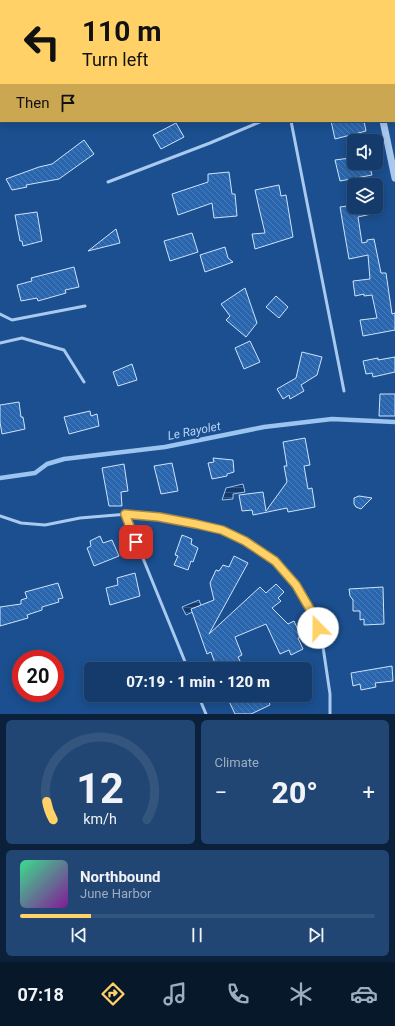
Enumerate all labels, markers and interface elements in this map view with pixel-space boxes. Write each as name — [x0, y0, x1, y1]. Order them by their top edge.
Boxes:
text: 110 m — [82, 15, 161, 48]
icon: left — [16, 16, 68, 68]
text: Turn left — [82, 49, 148, 70]
icon: arrive — [57, 92, 79, 114]
text: Then — [16, 94, 49, 112]
map controls — [347, 134, 383, 214]
button: sound — [347, 134, 383, 170]
button: layers — [347, 178, 383, 214]
water label: Le Rayolet — [166, 419, 222, 443]
pin — [119, 525, 153, 559]
icon: arrive — [125, 531, 147, 553]
position arrow — [297, 607, 339, 649]
speed limit sign: 20 — [12, 650, 64, 702]
text: 07:19 · 1 min · 120 m — [126, 673, 270, 691]
text: Climate — [215, 755, 259, 770]
text: 12 — [76, 764, 124, 813]
text: 20° — [272, 775, 318, 810]
text: − — [215, 780, 227, 805]
text: + — [363, 780, 375, 805]
text: km/h — [83, 811, 117, 827]
text: Northbound — [80, 868, 161, 886]
text: June Harbor — [80, 886, 152, 901]
icon: previous — [68, 924, 90, 946]
icon: pause — [186, 924, 208, 946]
icon: next — [305, 924, 327, 946]
icon: directions — [99, 980, 127, 1008]
icon: music — [161, 980, 189, 1008]
icon: phone — [224, 980, 252, 1008]
icon: climate — [287, 980, 315, 1008]
icon: car — [350, 980, 378, 1008]
text: 07:18 — [17, 984, 64, 1005]

